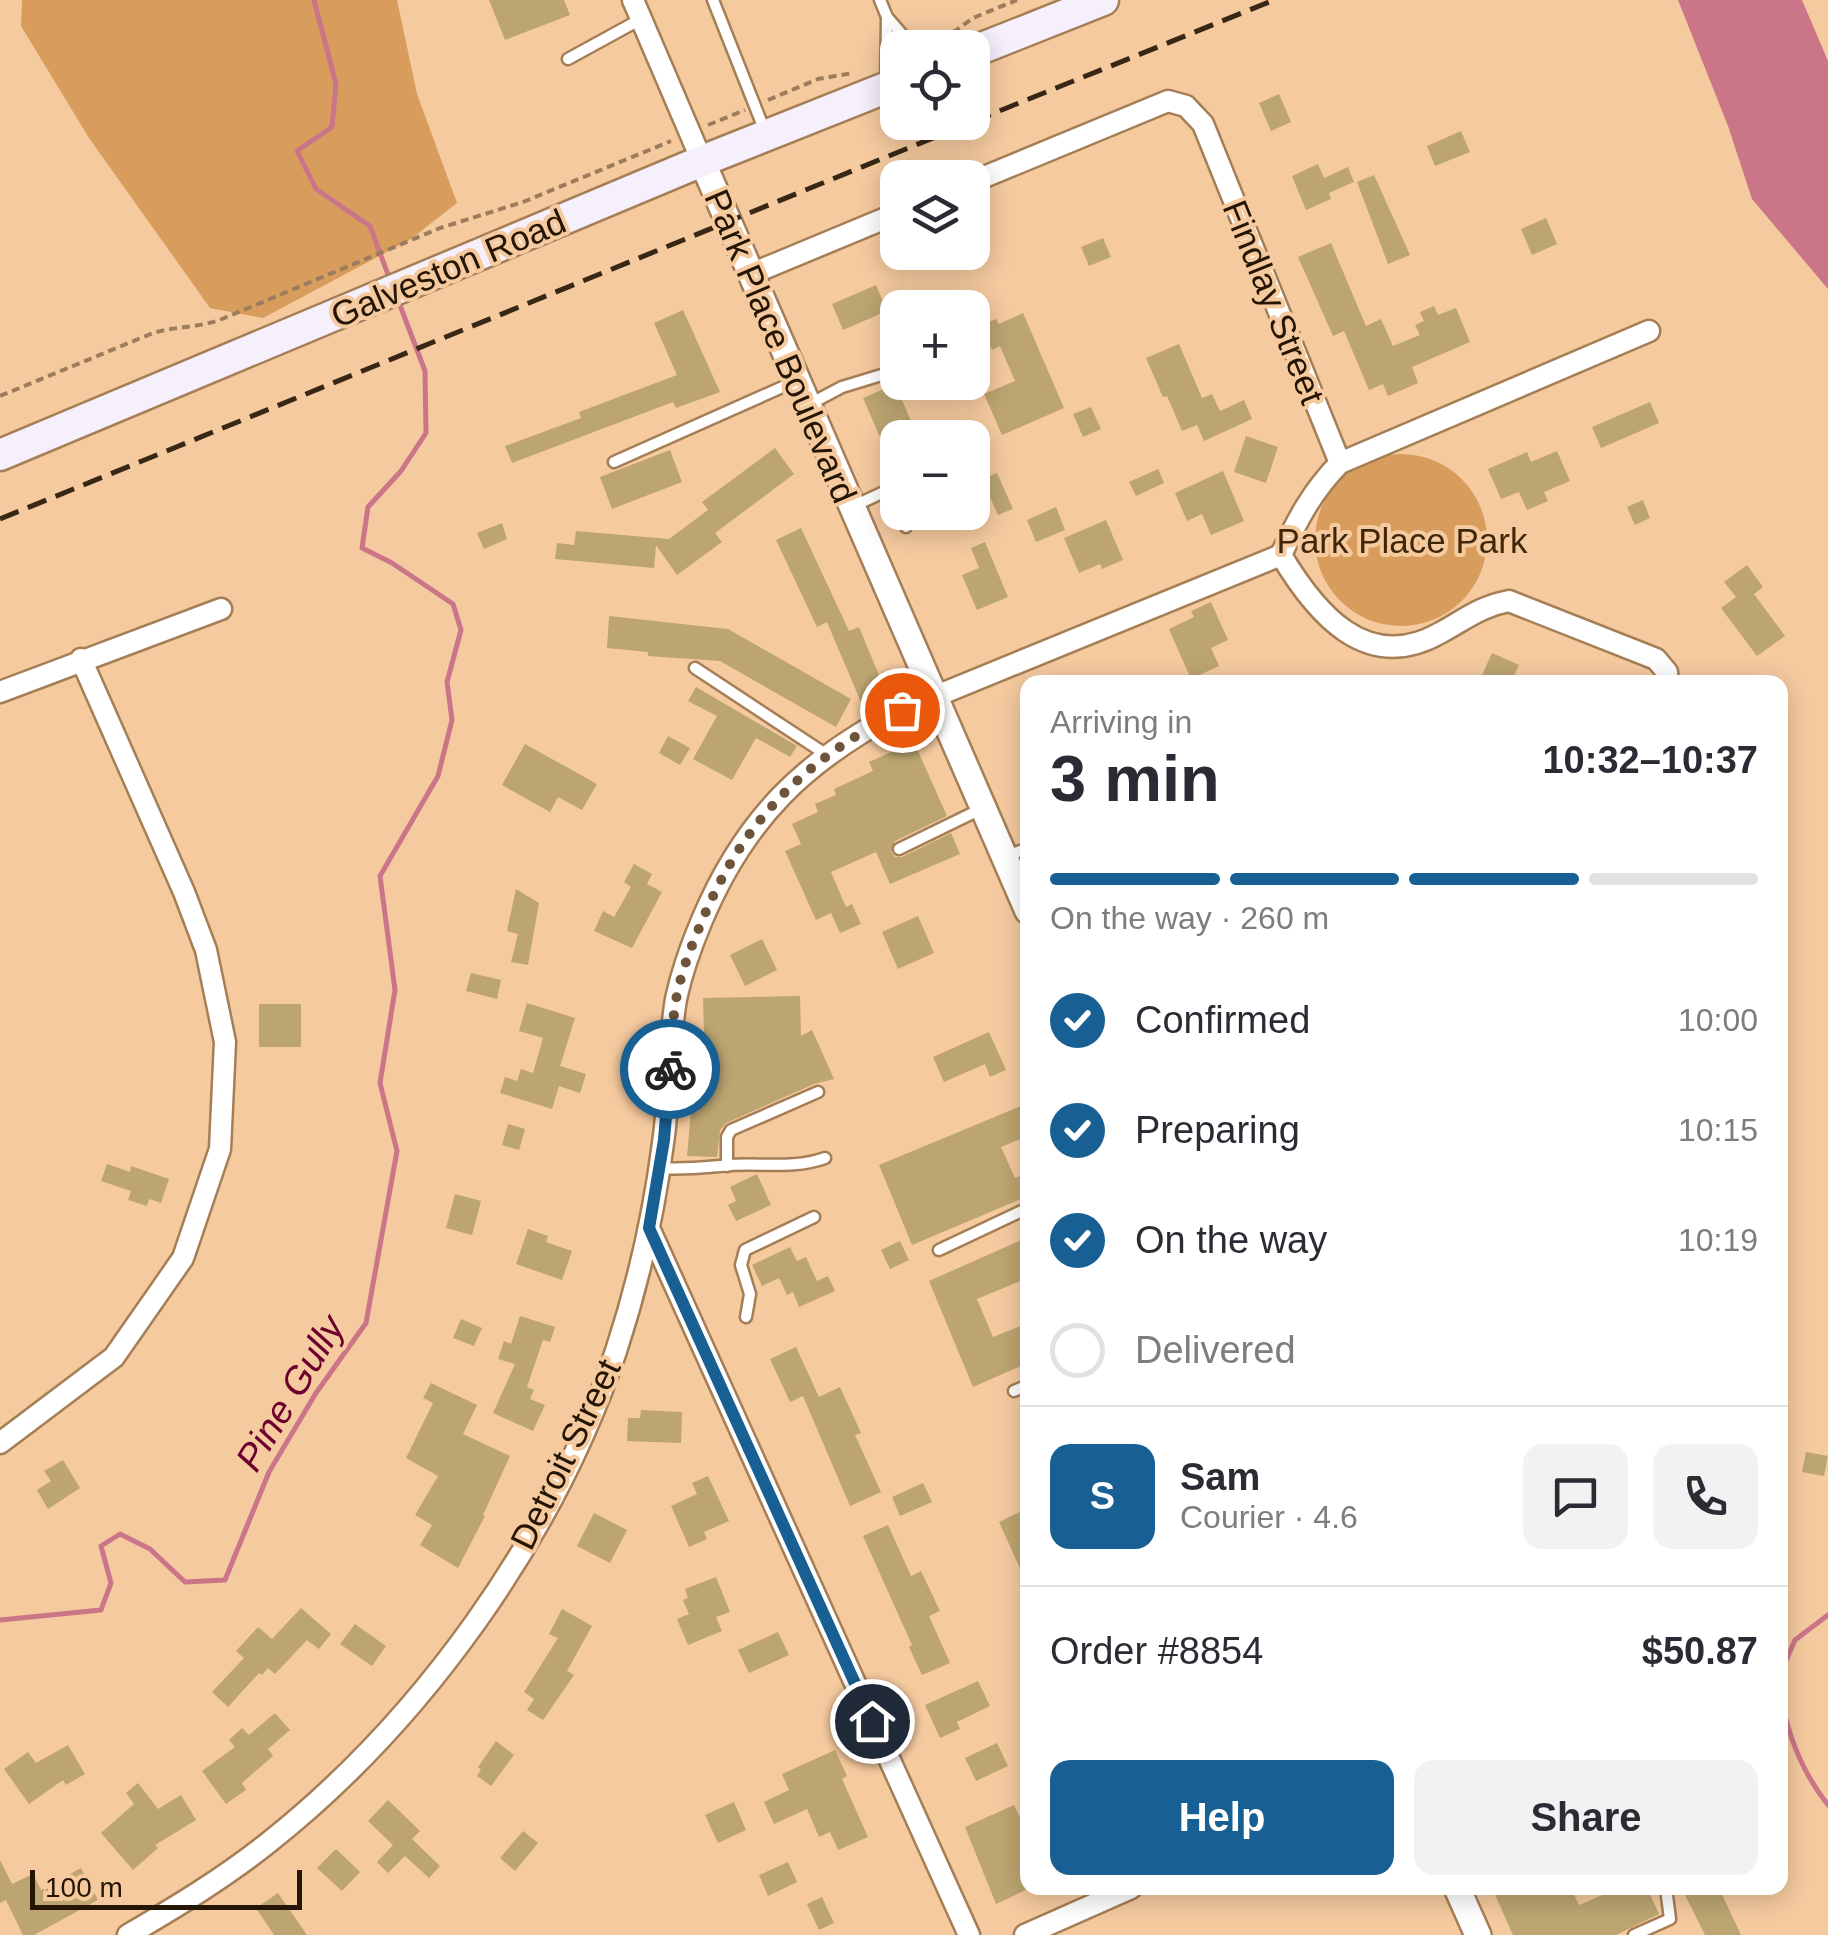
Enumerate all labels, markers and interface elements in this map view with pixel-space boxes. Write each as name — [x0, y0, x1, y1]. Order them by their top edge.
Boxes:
map controls — [880, 30, 990, 530]
button: locate — [880, 30, 990, 140]
button: layers — [880, 160, 990, 270]
street label: Park Place Boulevard — [697, 183, 865, 509]
street label: Findlay Street — [1215, 195, 1333, 410]
street label: Galveston Road — [325, 201, 571, 335]
button: + — [880, 290, 990, 400]
button: − — [880, 420, 990, 530]
park label: Park Place Park — [1277, 521, 1528, 560]
pin — [860, 668, 945, 753]
icon: bag — [875, 683, 930, 738]
text: Arriving in — [1050, 704, 1192, 740]
text: 10:32–10:37 — [1542, 739, 1758, 781]
text: 3 min — [1050, 742, 1220, 815]
text: On the way · 260 m — [1050, 900, 1329, 936]
icon: check — [1050, 993, 1105, 1048]
text: Confirmed — [1135, 999, 1310, 1041]
text: 10:00 — [1678, 1002, 1758, 1038]
courier — [620, 1019, 720, 1119]
icon: bike — [643, 1042, 698, 1097]
icon: check — [1050, 1103, 1105, 1158]
text: Preparing — [1135, 1109, 1300, 1151]
text: 10:15 — [1678, 1112, 1758, 1148]
icon: check — [1050, 1213, 1105, 1268]
text: On the way — [1135, 1219, 1327, 1261]
text: 10:19 — [1678, 1222, 1758, 1258]
water label: Pine Gully — [227, 1306, 354, 1478]
text: Delivered — [1135, 1329, 1296, 1371]
street label: Detroit Street — [502, 1353, 628, 1555]
button: chat — [1523, 1444, 1628, 1549]
button: phone — [1653, 1444, 1758, 1549]
text: Sam — [1180, 1456, 1260, 1498]
text: S — [1090, 1475, 1115, 1517]
text: Courier · 4.6 — [1180, 1499, 1358, 1535]
text: Order #8854 — [1050, 1630, 1263, 1672]
text: $50.87 — [1642, 1630, 1758, 1672]
pin — [830, 1679, 915, 1764]
icon: home — [845, 1694, 900, 1749]
button: Help — [1050, 1760, 1394, 1875]
button: Share — [1414, 1760, 1758, 1875]
scale bar — [30, 1865, 302, 1910]
text: 100 m — [45, 1872, 123, 1903]

